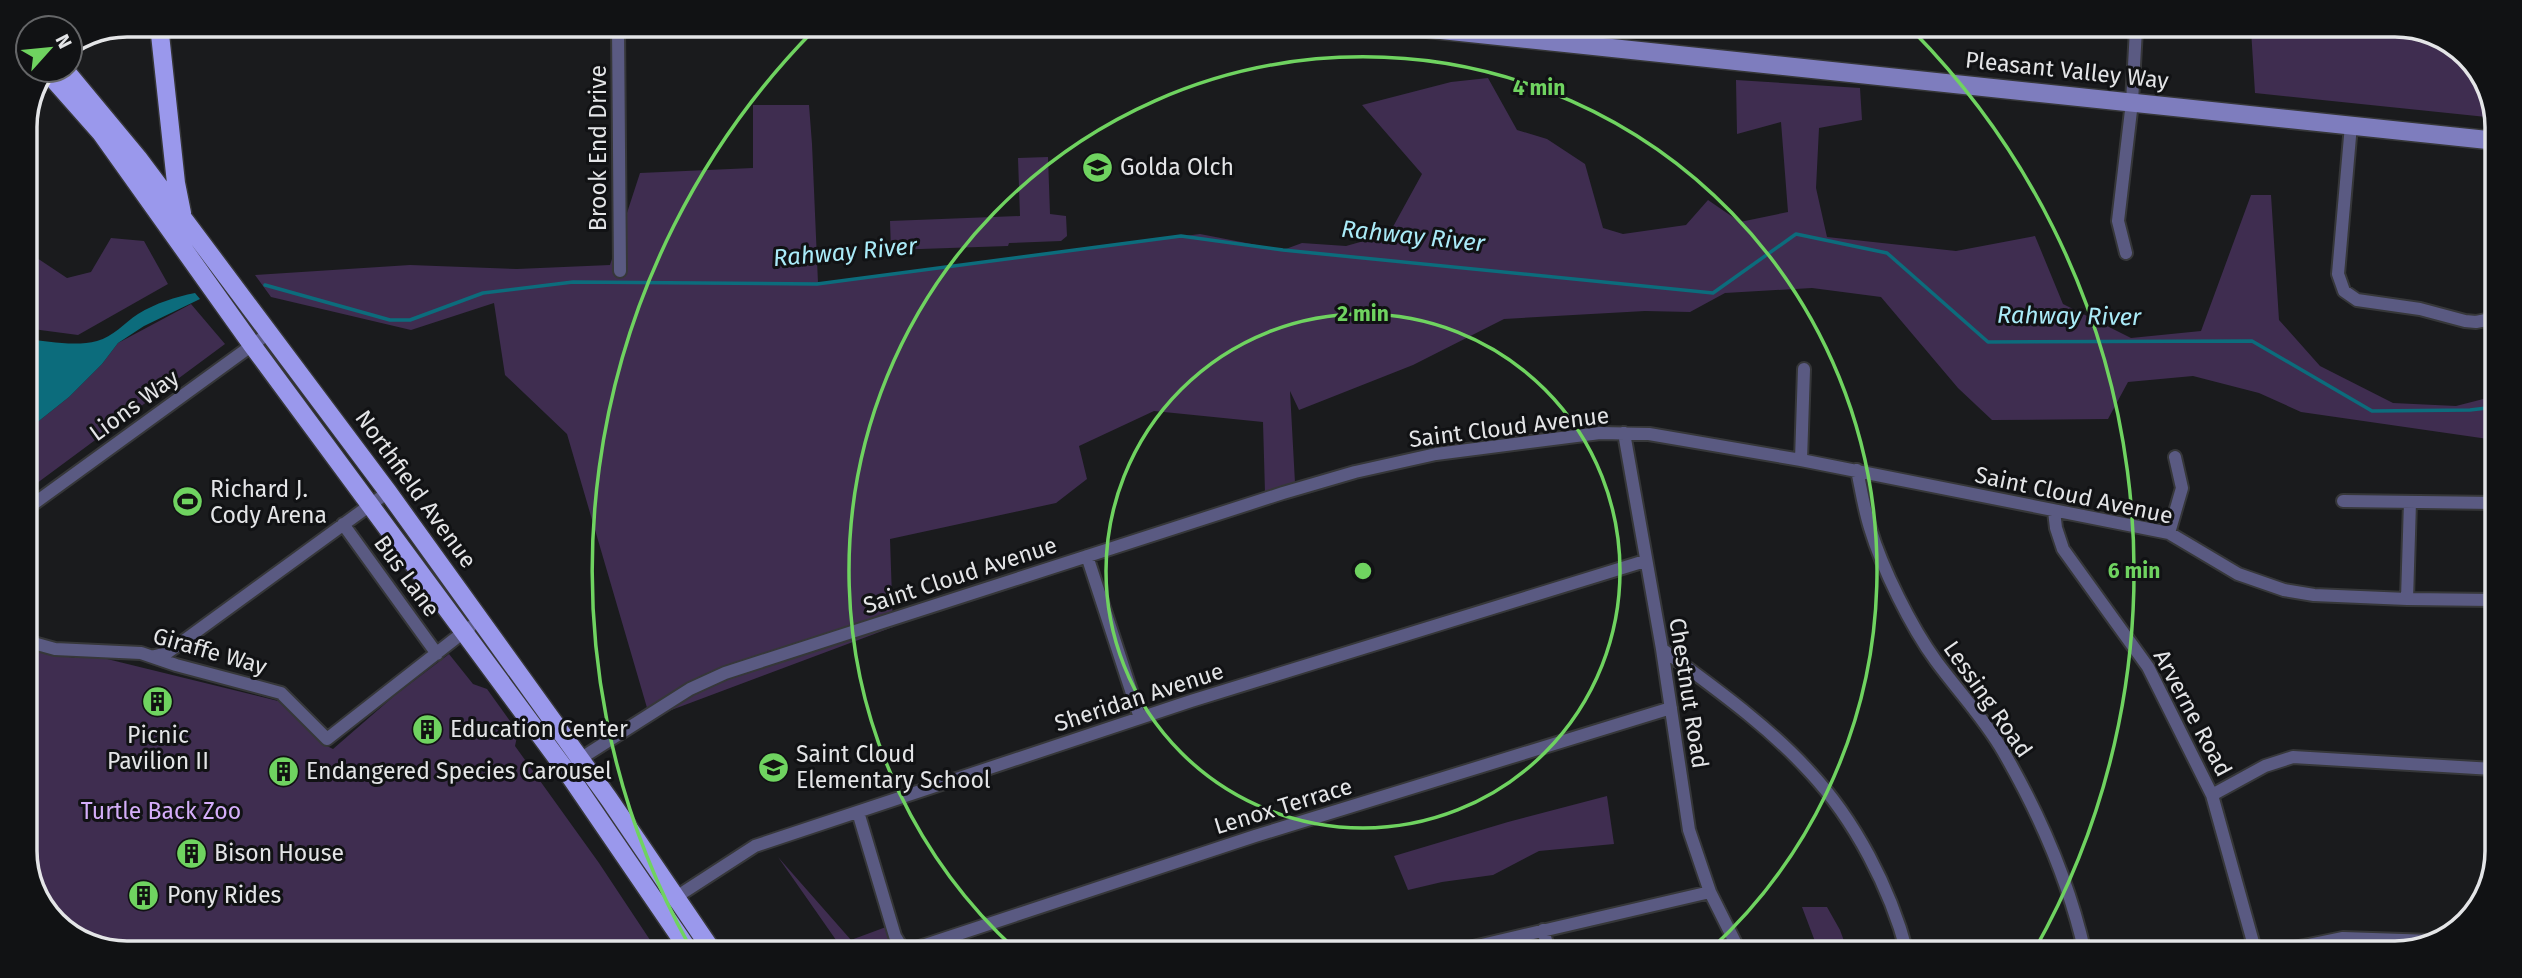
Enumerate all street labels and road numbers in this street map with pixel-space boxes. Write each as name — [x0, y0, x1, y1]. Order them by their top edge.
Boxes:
street label: Pleasant Valley Way — [1964, 45, 2171, 95]
street label: Brook End Drive — [584, 65, 612, 231]
street label: Lions Way — [84, 363, 185, 447]
street label: Saint Cloud Avenue — [1407, 401, 1611, 453]
street label: Northfield Avenue — [349, 405, 483, 573]
street label: Saint Cloud Avenue — [1972, 460, 2176, 530]
street label: Bus Lane — [368, 530, 446, 622]
street label: Saint Cloud Avenue — [860, 531, 1060, 619]
street label: Chestnut Road — [1663, 616, 1715, 770]
street label: Giraffe Way — [150, 621, 271, 681]
street label: Lessing Road — [1938, 635, 2038, 763]
street label: Arverne Road — [2148, 645, 2238, 781]
street label: Sheridan Avenue — [1051, 656, 1227, 738]
street label: Lenox Terrace — [1211, 772, 1355, 840]

